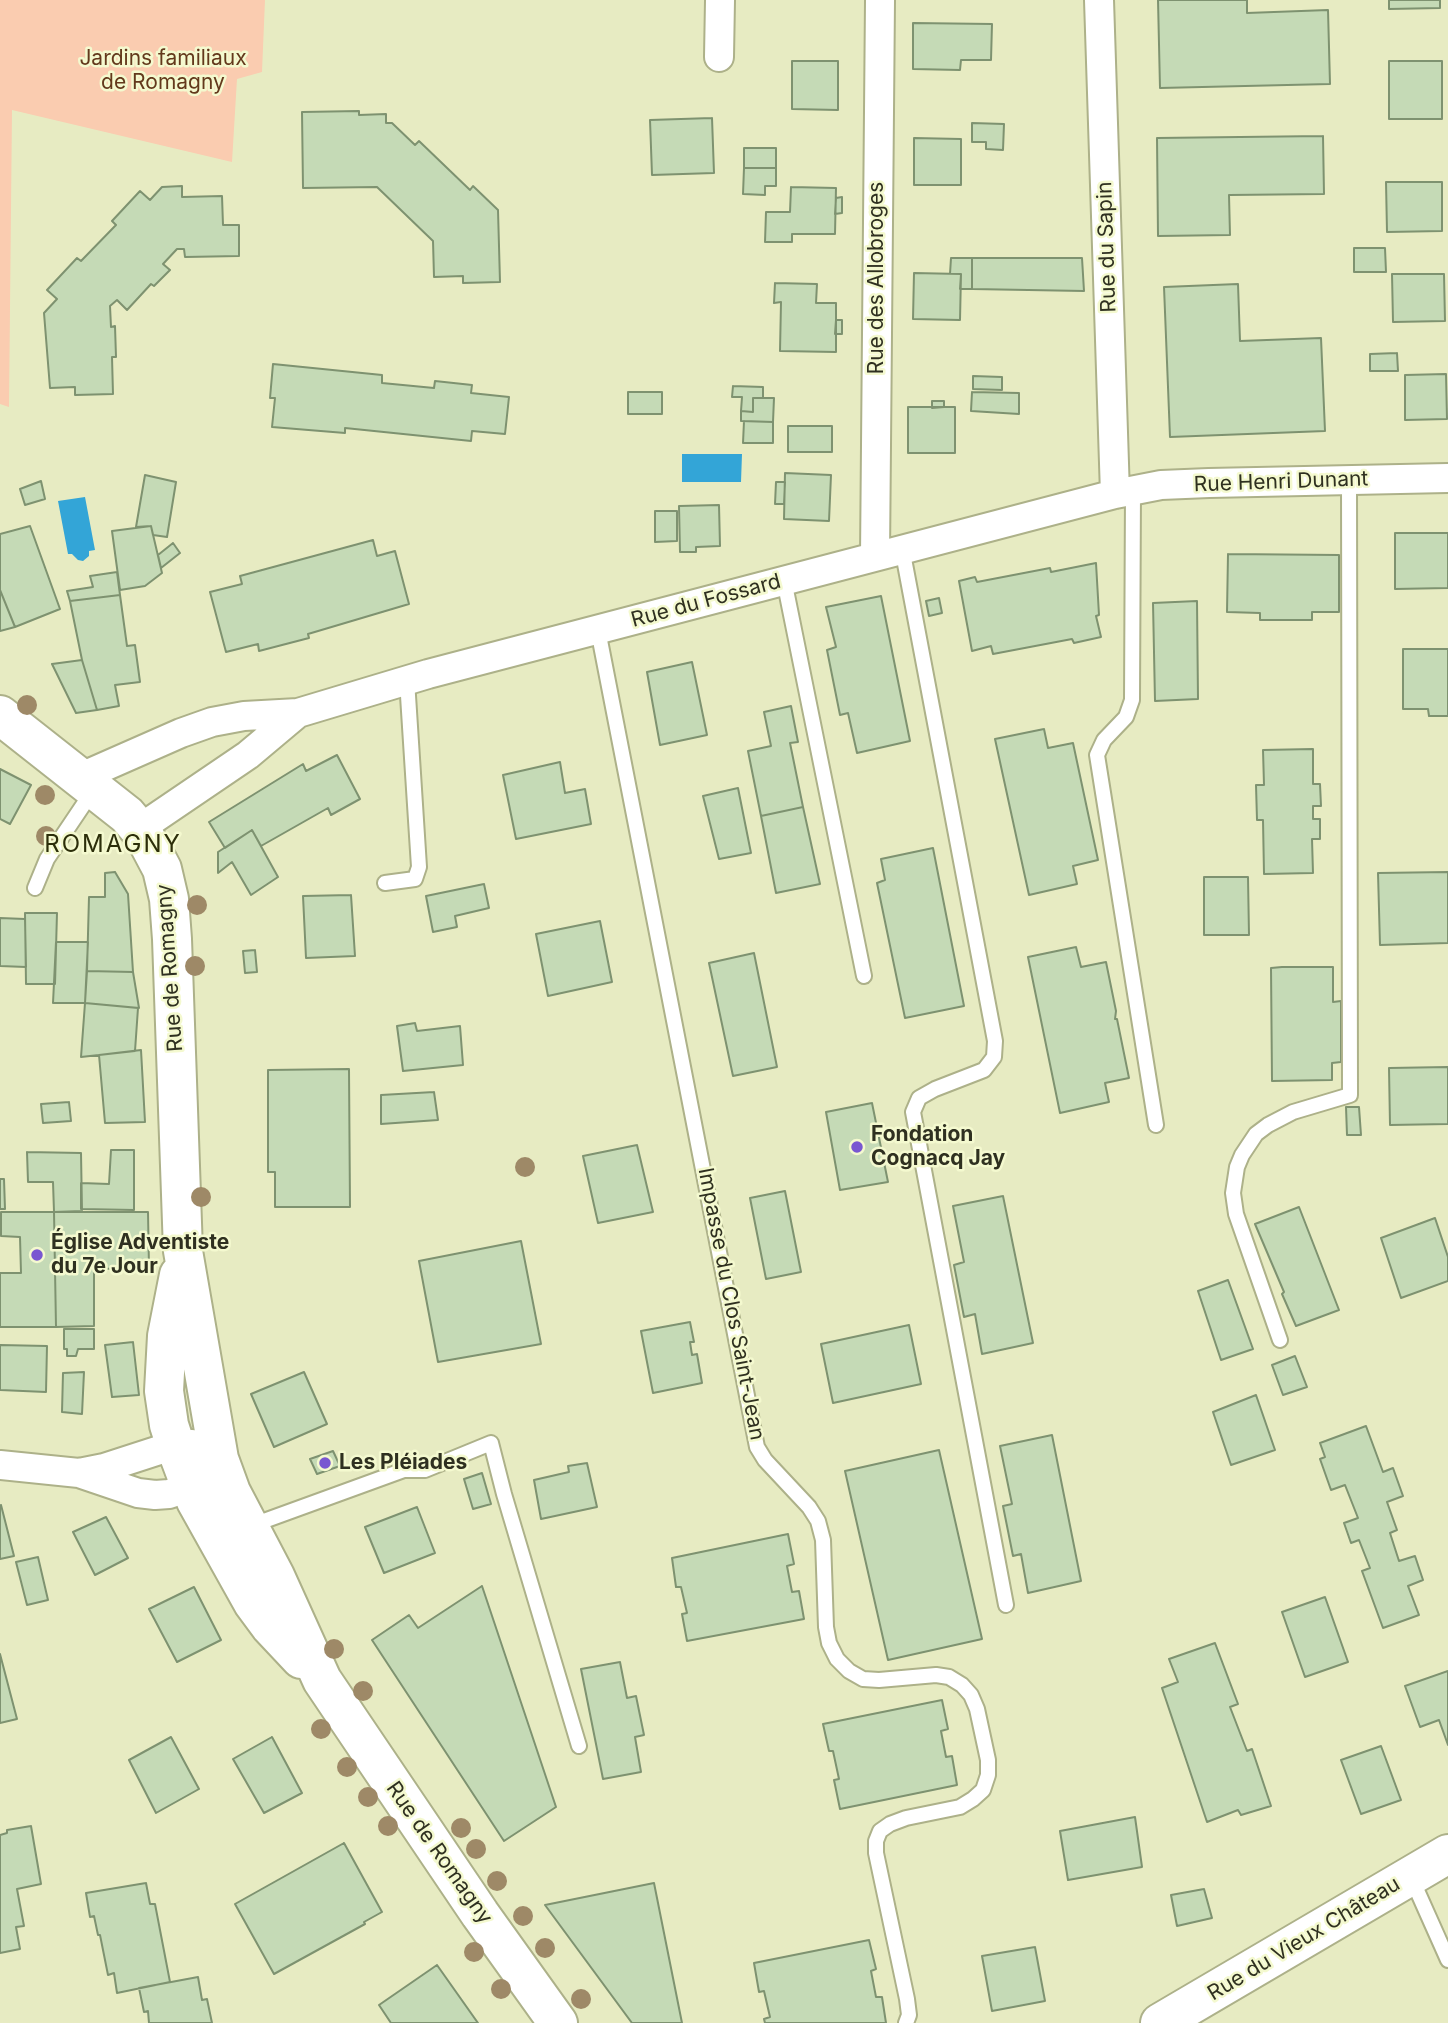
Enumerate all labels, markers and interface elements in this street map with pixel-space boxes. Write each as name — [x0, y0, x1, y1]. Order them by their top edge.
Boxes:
park label: Jardins familiaux de Romagny — [79, 46, 247, 96]
street label: Rue du Sapin — [1092, 181, 1122, 313]
street label: Rue des Allobroges — [864, 182, 890, 374]
street label: Rue Henri Dunant — [1193, 466, 1369, 498]
street label: Rue du Fossard — [628, 569, 784, 633]
district label: ROMAGNY — [45, 831, 181, 859]
street label: Rue de Romagny — [152, 883, 188, 1053]
place label: Fondation Cognacq Jay — [871, 1122, 1005, 1172]
marker: Fondation Cognacq Jay — [849, 1139, 865, 1155]
street label: Impasse du Clos Saint-Jean — [692, 1166, 770, 1442]
place label: Église Adventiste du 7e Jour — [51, 1230, 229, 1280]
marker: Église Adventiste du 7e Jour — [29, 1247, 45, 1263]
place label: Les Pléiades — [339, 1450, 467, 1476]
marker: Les Pléiades — [317, 1455, 333, 1471]
street label: Rue de Romagny — [381, 1777, 497, 1929]
street label: Rue du Vieux Château — [1203, 1872, 1405, 2006]

